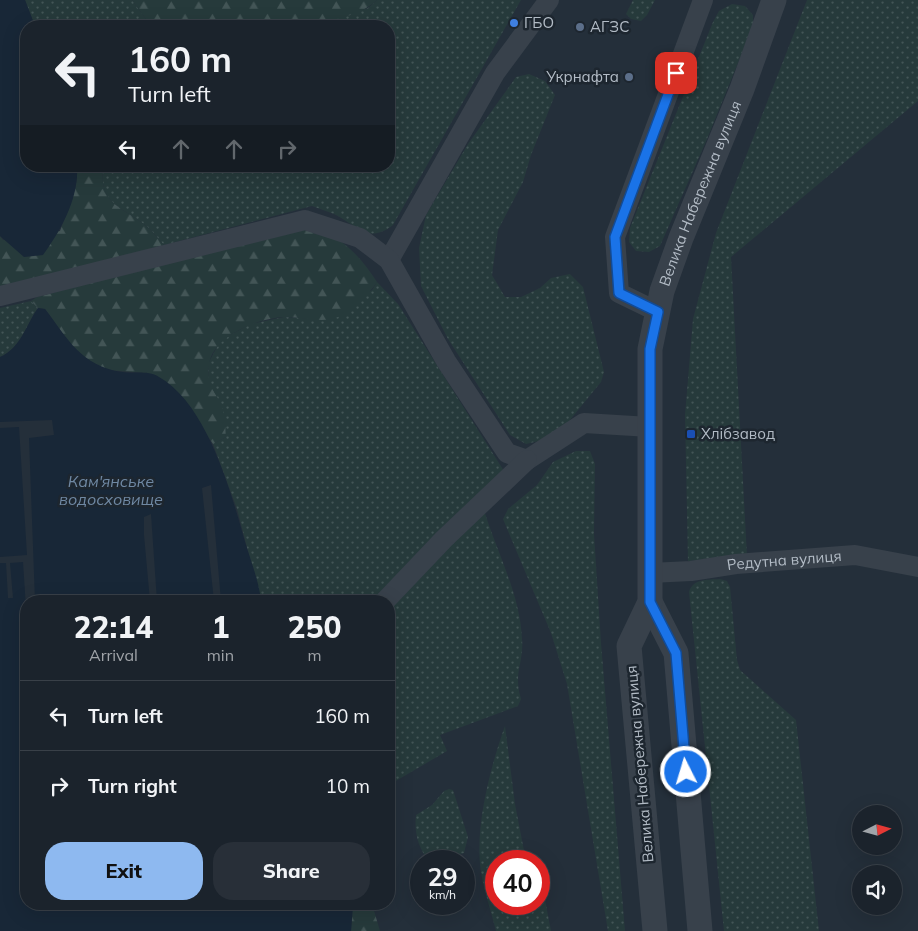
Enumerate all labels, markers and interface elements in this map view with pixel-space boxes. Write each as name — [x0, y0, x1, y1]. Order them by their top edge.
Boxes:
place label: ГБО — [524, 13, 554, 32]
marker: ГБО — [508, 17, 520, 29]
place label: АГЗС — [590, 17, 629, 36]
marker: АГЗС — [574, 21, 586, 33]
text: 160 m — [128, 37, 232, 81]
icon: left — [45, 40, 110, 105]
pin — [655, 52, 697, 94]
icon: arrive — [662, 59, 690, 87]
place label: Укрнафта — [545, 67, 619, 86]
marker: Укрнафта — [623, 71, 635, 83]
text: Turn left — [128, 80, 211, 108]
street label: Велика Набережна вулиця — [655, 98, 745, 289]
icon: left — [114, 135, 142, 163]
icon: ahead — [167, 135, 195, 163]
icon: ahead — [220, 135, 248, 163]
icon: right — [273, 135, 301, 163]
place label: Хлібзавод — [701, 424, 775, 443]
marker: Хлібзавод — [685, 428, 697, 440]
water label: Кам'янське водосховище — [59, 471, 163, 509]
street label: Редутна вулиця — [725, 546, 842, 574]
text: 22:14 — [73, 608, 153, 646]
text: 1 — [211, 608, 229, 646]
text: 250 — [288, 608, 342, 646]
text: Arrival — [89, 645, 138, 665]
text: min — [207, 645, 234, 665]
text: m — [307, 645, 322, 665]
street label: Велика Набережна вулиця — [621, 665, 658, 863]
icon: left — [45, 702, 73, 730]
text: Turn left — [88, 704, 163, 728]
text: 160 m — [314, 704, 370, 728]
position arrow — [659, 745, 711, 797]
icon: right — [45, 772, 73, 800]
text: Turn right — [88, 774, 177, 798]
text: 10 m — [326, 774, 370, 798]
north arrow — [852, 805, 902, 855]
map controls — [852, 805, 902, 915]
button: Exit — [45, 842, 203, 900]
button: Share — [213, 842, 370, 900]
speed limit sign: 40 — [485, 850, 550, 915]
text: 29 — [427, 861, 458, 892]
button: sound — [852, 865, 902, 915]
text: km/h — [429, 887, 456, 902]

